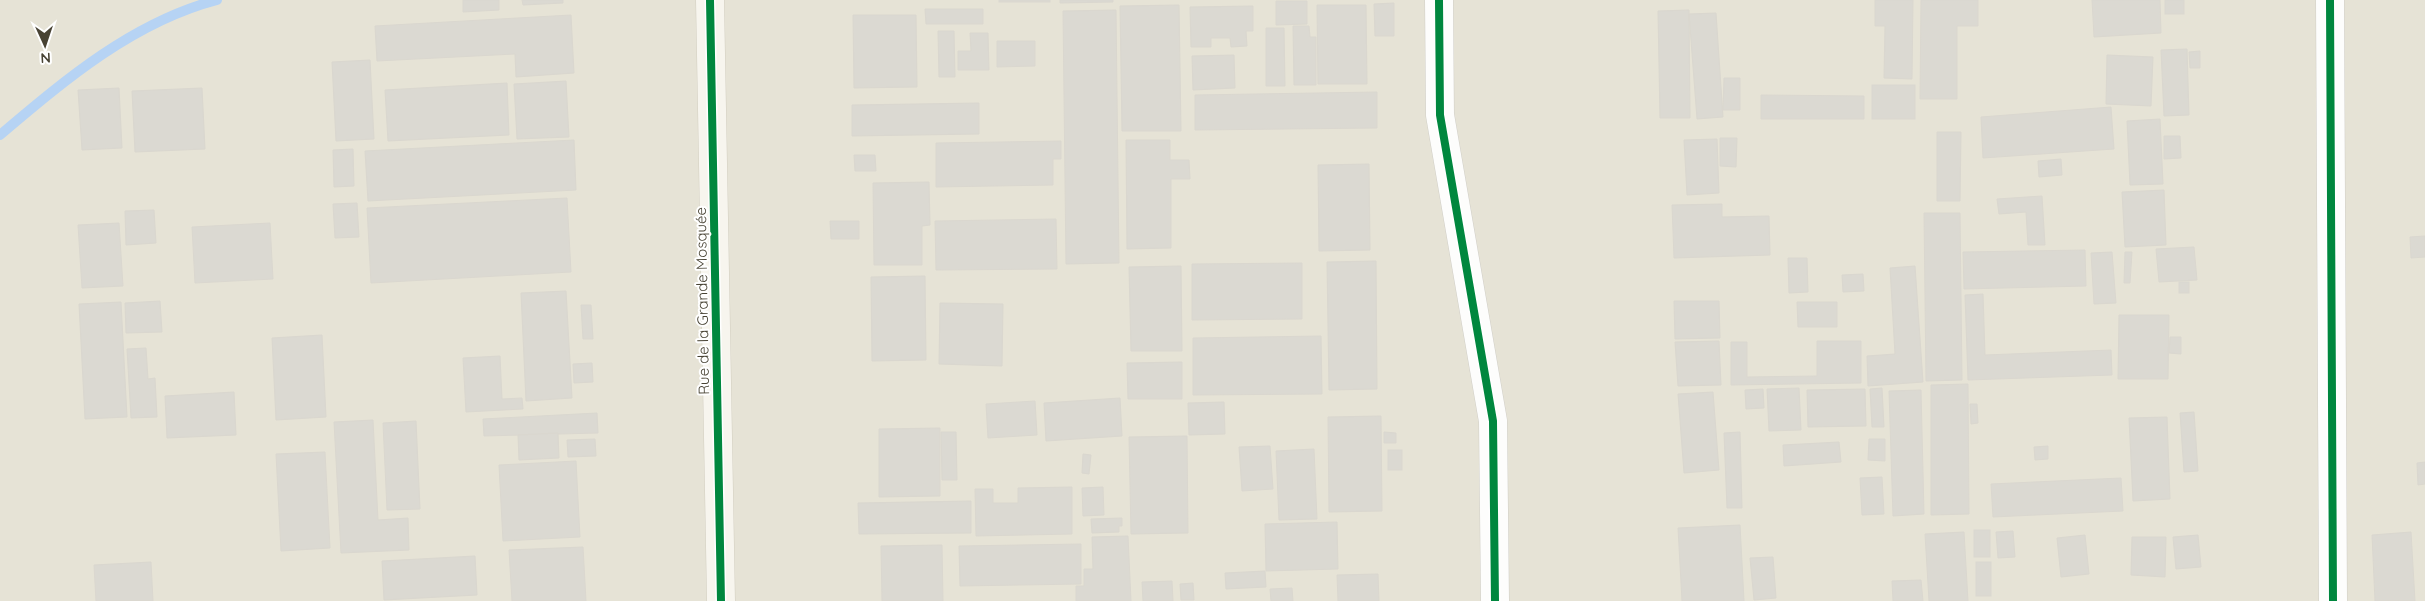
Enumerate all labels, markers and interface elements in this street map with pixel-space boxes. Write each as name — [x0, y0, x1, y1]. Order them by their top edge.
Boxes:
north arrow — [20, 20, 70, 70]
text: N — [40, 49, 51, 67]
street label: Rue de la Grande Mosquée — [691, 207, 713, 395]

